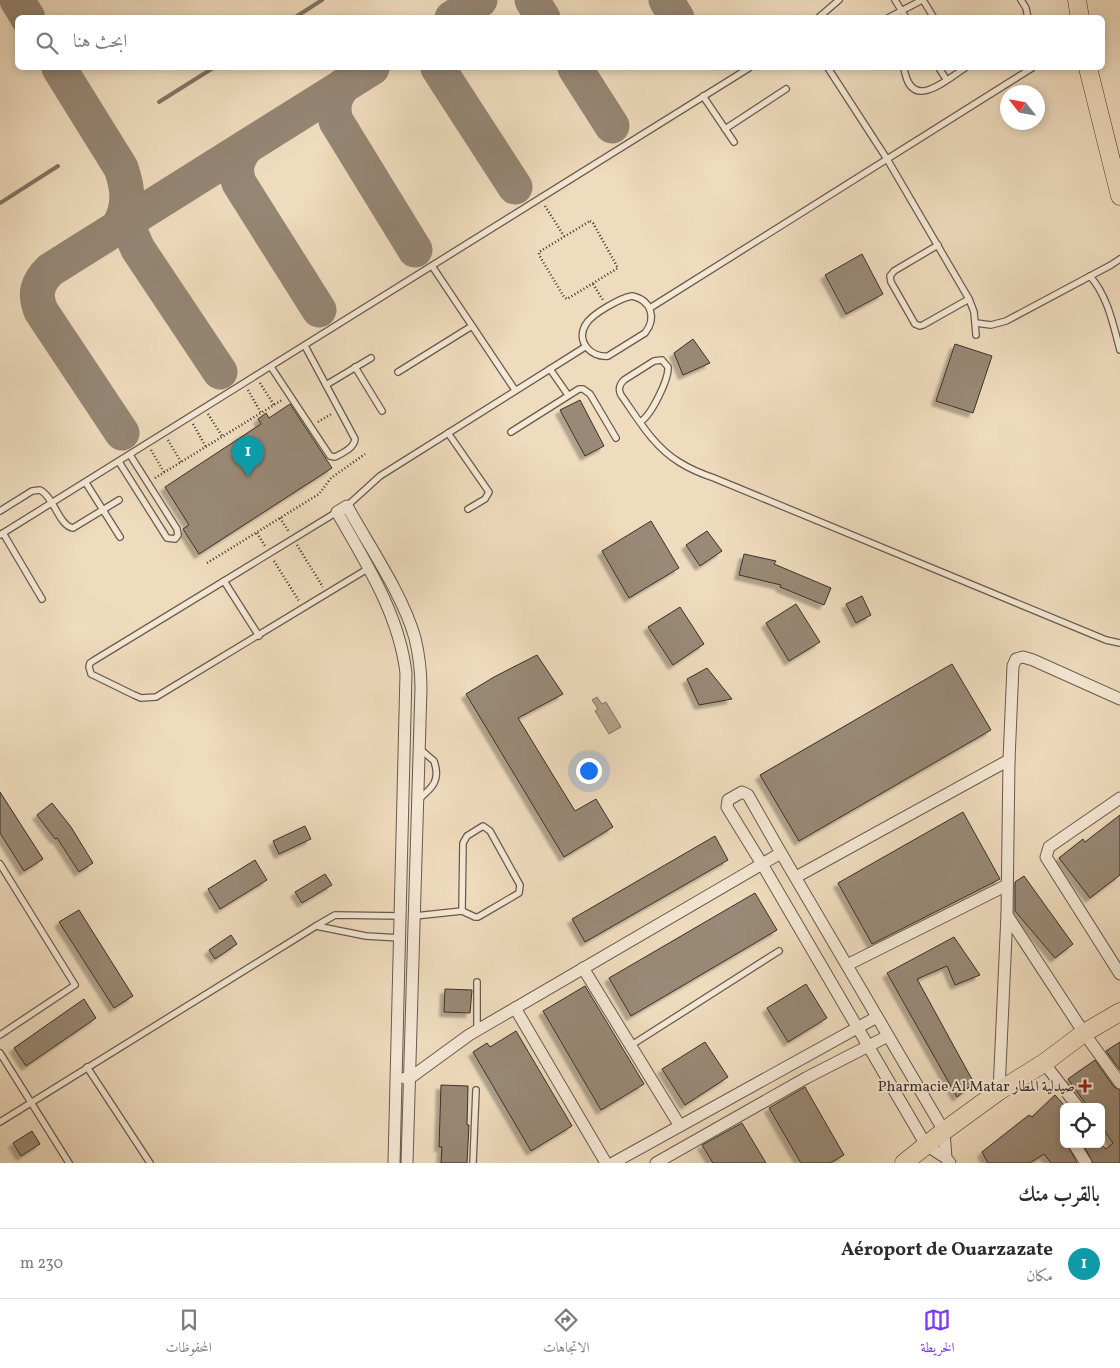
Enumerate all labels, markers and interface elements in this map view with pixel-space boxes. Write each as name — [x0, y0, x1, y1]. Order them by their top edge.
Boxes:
search box — [15, 15, 1105, 70]
icon: search — [33, 29, 61, 57]
text: ابحث هنا — [73, 29, 127, 55]
north arrow — [1000, 85, 1045, 130]
pin: 1 — [232, 436, 264, 477]
your location — [576, 758, 602, 784]
place label: Pharmacie Al Matar صيدلية المطار — [878, 1077, 1075, 1098]
marker: Pharmacie Al Matar صيدلية المطار — [1079, 1080, 1091, 1092]
map controls — [1060, 1103, 1105, 1148]
button: locate — [1060, 1103, 1105, 1148]
text: بالقرب منك — [1018, 1181, 1100, 1210]
text: Aéroport de Ouarzazate — [841, 1237, 1053, 1263]
text: 230 m — [20, 1253, 63, 1275]
text: 1 — [1081, 1253, 1087, 1275]
text: مكان — [1026, 1266, 1053, 1288]
tab: المحفوظات — [166, 1306, 212, 1361]
tab: الاتجاهات — [543, 1306, 589, 1361]
tab: الخريطة — [920, 1306, 955, 1361]

